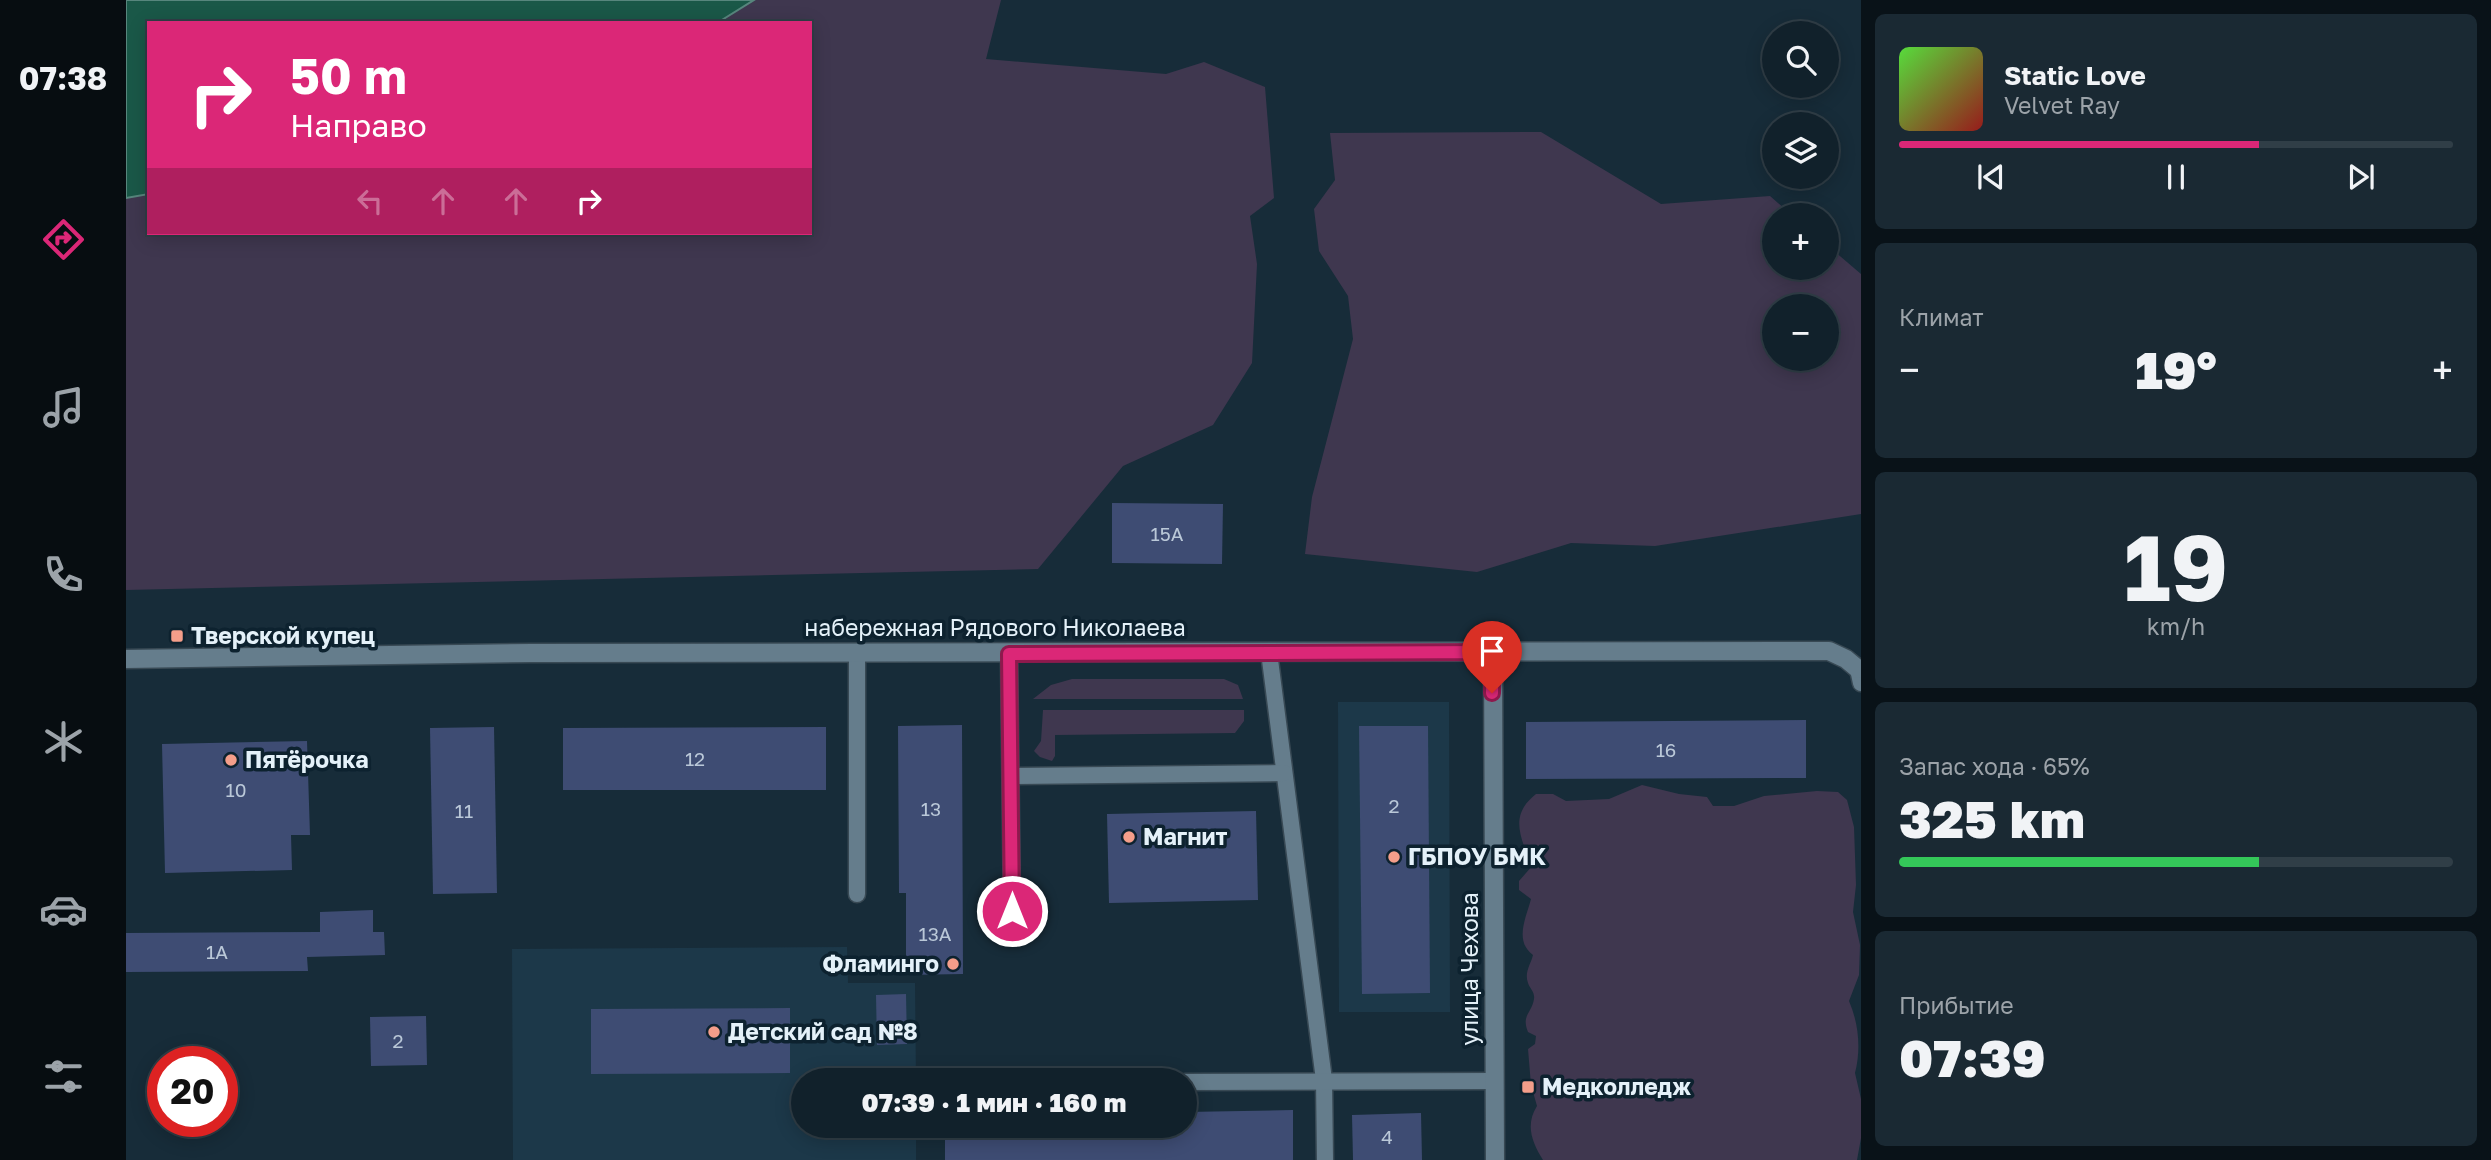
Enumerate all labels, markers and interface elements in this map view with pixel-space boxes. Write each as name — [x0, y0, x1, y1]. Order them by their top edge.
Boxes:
map controls — [1762, 21, 1839, 371]
button: search — [1762, 21, 1839, 98]
text: 50 m — [290, 46, 407, 105]
icon: right — [175, 49, 266, 140]
text: 07:38 — [19, 59, 107, 97]
text: Static Love — [2004, 60, 2146, 91]
text: Velvet Ray — [2004, 91, 2120, 119]
text: Направо — [290, 106, 427, 144]
button: layers — [1762, 112, 1839, 189]
icon: previous — [1972, 158, 2010, 196]
icon: pause — [2157, 158, 2195, 196]
icon: next — [2342, 158, 2380, 196]
icon: left — [351, 182, 389, 220]
icon: ahead — [424, 182, 462, 220]
icon: ahead — [497, 182, 535, 220]
icon: right — [570, 182, 608, 220]
button: + — [1762, 203, 1839, 280]
icon: directions — [39, 215, 88, 264]
button: − — [1762, 294, 1839, 371]
text: Климат — [1899, 303, 1984, 331]
text: 19° — [2135, 338, 2217, 400]
text: − — [1899, 347, 1920, 392]
text: + — [2432, 347, 2453, 392]
icon: music — [39, 383, 88, 432]
text: 19 — [2124, 512, 2228, 621]
house number: 15А — [1151, 522, 1184, 545]
icon: phone — [39, 550, 88, 599]
text: km/h — [2147, 612, 2205, 640]
street label: набережная Рядового Николаева — [804, 613, 1186, 641]
place label: Тверской купец — [191, 621, 376, 649]
pin — [1462, 621, 1522, 693]
marker: Тверской купец — [169, 628, 185, 644]
icon: arrive — [1473, 632, 1511, 670]
icon: climate — [39, 717, 88, 766]
house number: 16 — [1656, 738, 1676, 761]
place label: Пятёрочка — [245, 745, 369, 773]
house number: 12 — [685, 747, 705, 770]
marker: Пятёрочка — [223, 752, 239, 768]
text: Запас хода · 65% — [1899, 752, 2090, 780]
house number: 10 — [226, 778, 247, 801]
text: 325 km — [1899, 787, 2085, 849]
house number: 2 — [1388, 794, 1400, 817]
house number: 13 — [921, 797, 941, 820]
house number: 11 — [455, 799, 473, 822]
place label: Магнит — [1143, 822, 1227, 850]
marker: Магнит — [1121, 829, 1137, 845]
place label: ГБПОУ БМК — [1408, 842, 1546, 870]
marker: ГБПОУ БМК — [1386, 849, 1402, 865]
position arrow — [975, 874, 1049, 948]
icon: car — [39, 885, 88, 934]
street label: улица Чехова — [1455, 892, 1483, 1046]
house number: 13А — [918, 922, 952, 945]
house number: 1А — [206, 940, 228, 963]
place label: Фламинго — [822, 949, 939, 977]
marker: Фламинго — [945, 956, 961, 972]
text: Прибытие — [1899, 991, 2014, 1019]
place label: Детский сад №8 — [728, 1017, 918, 1045]
marker: Детский сад №8 — [706, 1024, 722, 1040]
text: 07:39 — [1899, 1026, 2045, 1088]
house number: 2 — [392, 1029, 404, 1052]
speed limit sign: 20 — [147, 1046, 238, 1137]
icon: filters — [39, 1052, 88, 1101]
place label: Медколледж — [1542, 1072, 1691, 1100]
marker: Медколледж — [1520, 1079, 1536, 1095]
text: 07:39 · 1 мин · 160 m — [862, 1087, 1126, 1118]
house number: 4 — [1381, 1125, 1393, 1148]

